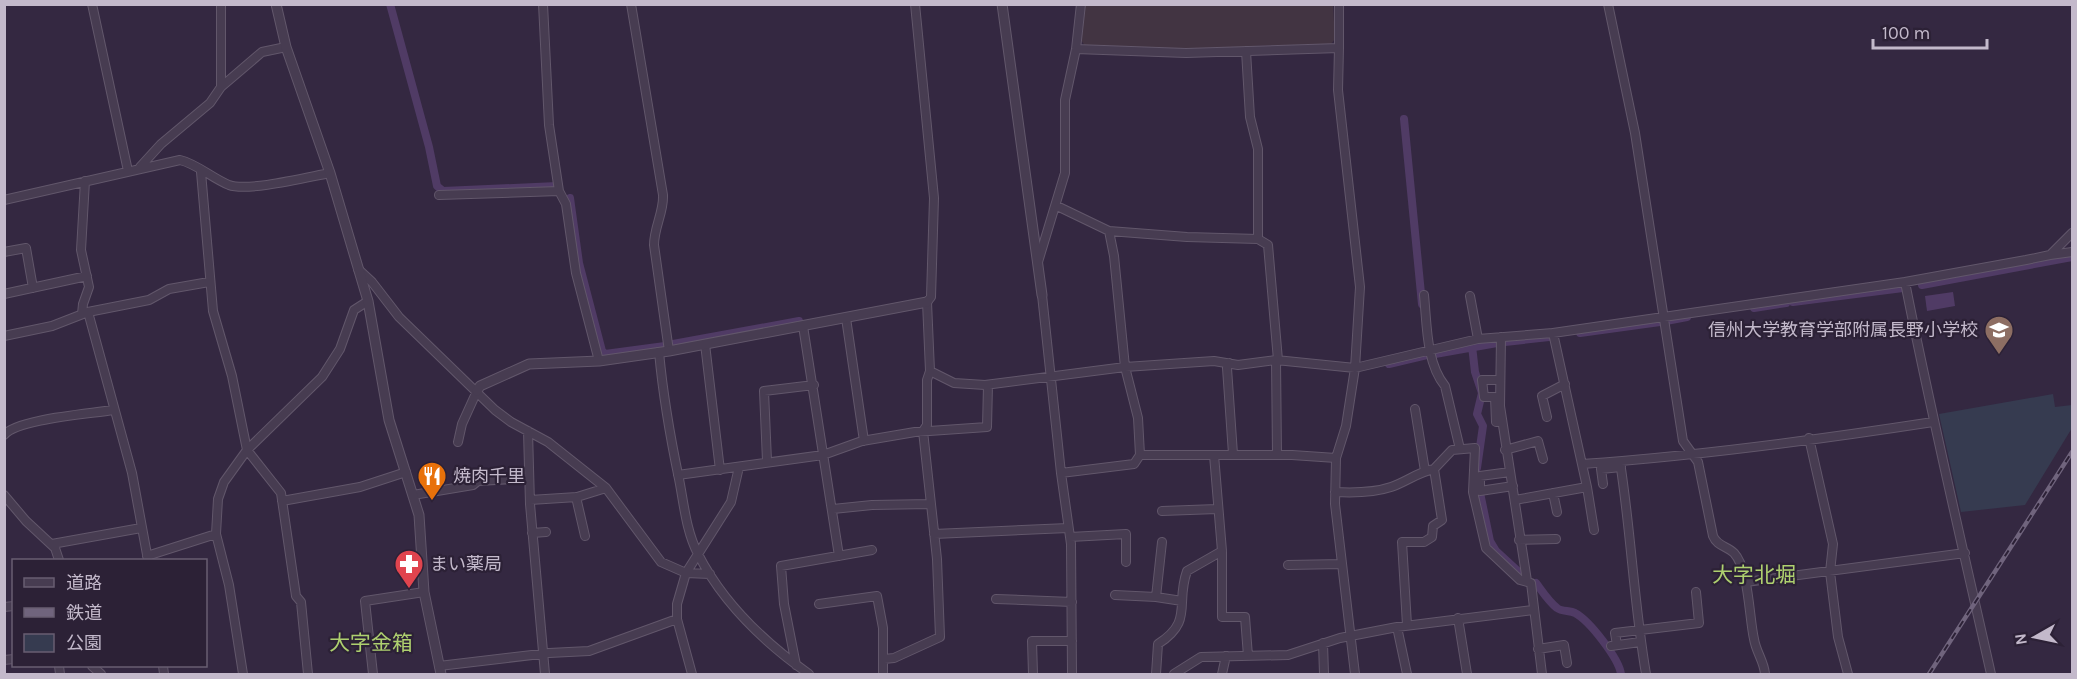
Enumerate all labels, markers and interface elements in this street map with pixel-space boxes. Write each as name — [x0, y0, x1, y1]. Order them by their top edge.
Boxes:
scale bar — [1873, 12, 1987, 50]
text: 100 m — [1882, 22, 1930, 44]
school or university icon: 信州大学教育学部附属長野小学校 — [1983, 314, 2015, 356]
place label: 信州大学教育学部附属長野小学校 — [1708, 319, 1978, 341]
restaurant icon: 焼肉千里 — [416, 460, 448, 502]
place label: 焼肉千里 — [453, 465, 525, 487]
pharmacy icon: まい薬局 — [393, 548, 425, 590]
place label: まい薬局 — [430, 553, 502, 575]
legend — [12, 559, 207, 667]
district label: 大字北堀 — [1712, 563, 1796, 587]
text: 道路 — [66, 572, 102, 594]
text: 鉄道 — [66, 602, 102, 624]
north arrow — [2005, 607, 2065, 667]
district label: 大字金箱 — [329, 631, 413, 655]
text: 公園 — [66, 632, 102, 654]
text: N — [2010, 632, 2031, 646]

